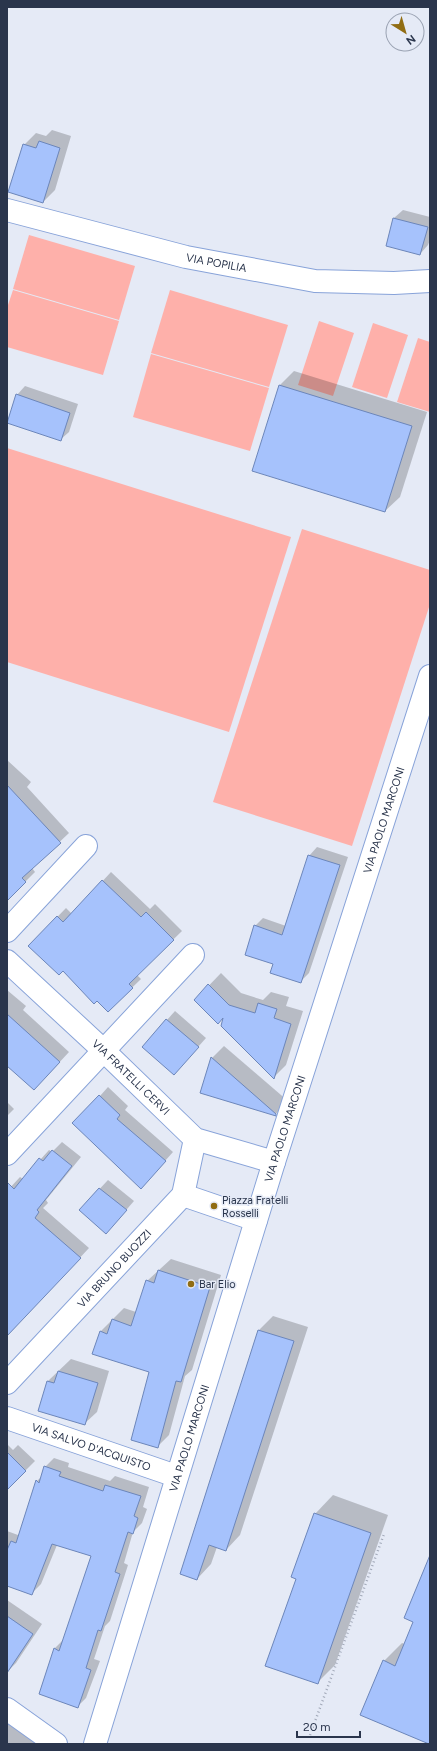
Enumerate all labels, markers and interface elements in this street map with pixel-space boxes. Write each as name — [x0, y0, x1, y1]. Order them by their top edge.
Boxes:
north arrow — [385, 12, 425, 52]
text: N — [403, 32, 418, 47]
street label: VIA POPILIA — [185, 251, 248, 275]
street label: VIA PAOLO MARCONI — [361, 765, 407, 875]
street label: VIA FRATELLI CERVI — [90, 1037, 173, 1118]
street label: VIA PAOLO MARCONI — [262, 1074, 308, 1184]
place label: Piazza Fratelli Rosselli — [222, 1194, 288, 1220]
marker: Piazza Fratelli Rosselli — [209, 1201, 219, 1211]
street label: VIA BRUNO BUOZZI — [75, 1227, 154, 1310]
place label: Bar Elio — [199, 1278, 236, 1291]
marker: Bar Elio — [186, 1279, 196, 1289]
street label: VIA PAOLO MARCONI — [166, 1383, 212, 1493]
street label: VIA SALVO D'ACQUISTO — [30, 1420, 153, 1474]
scale bar — [297, 1713, 360, 1739]
text: 20 m — [303, 1720, 331, 1734]

